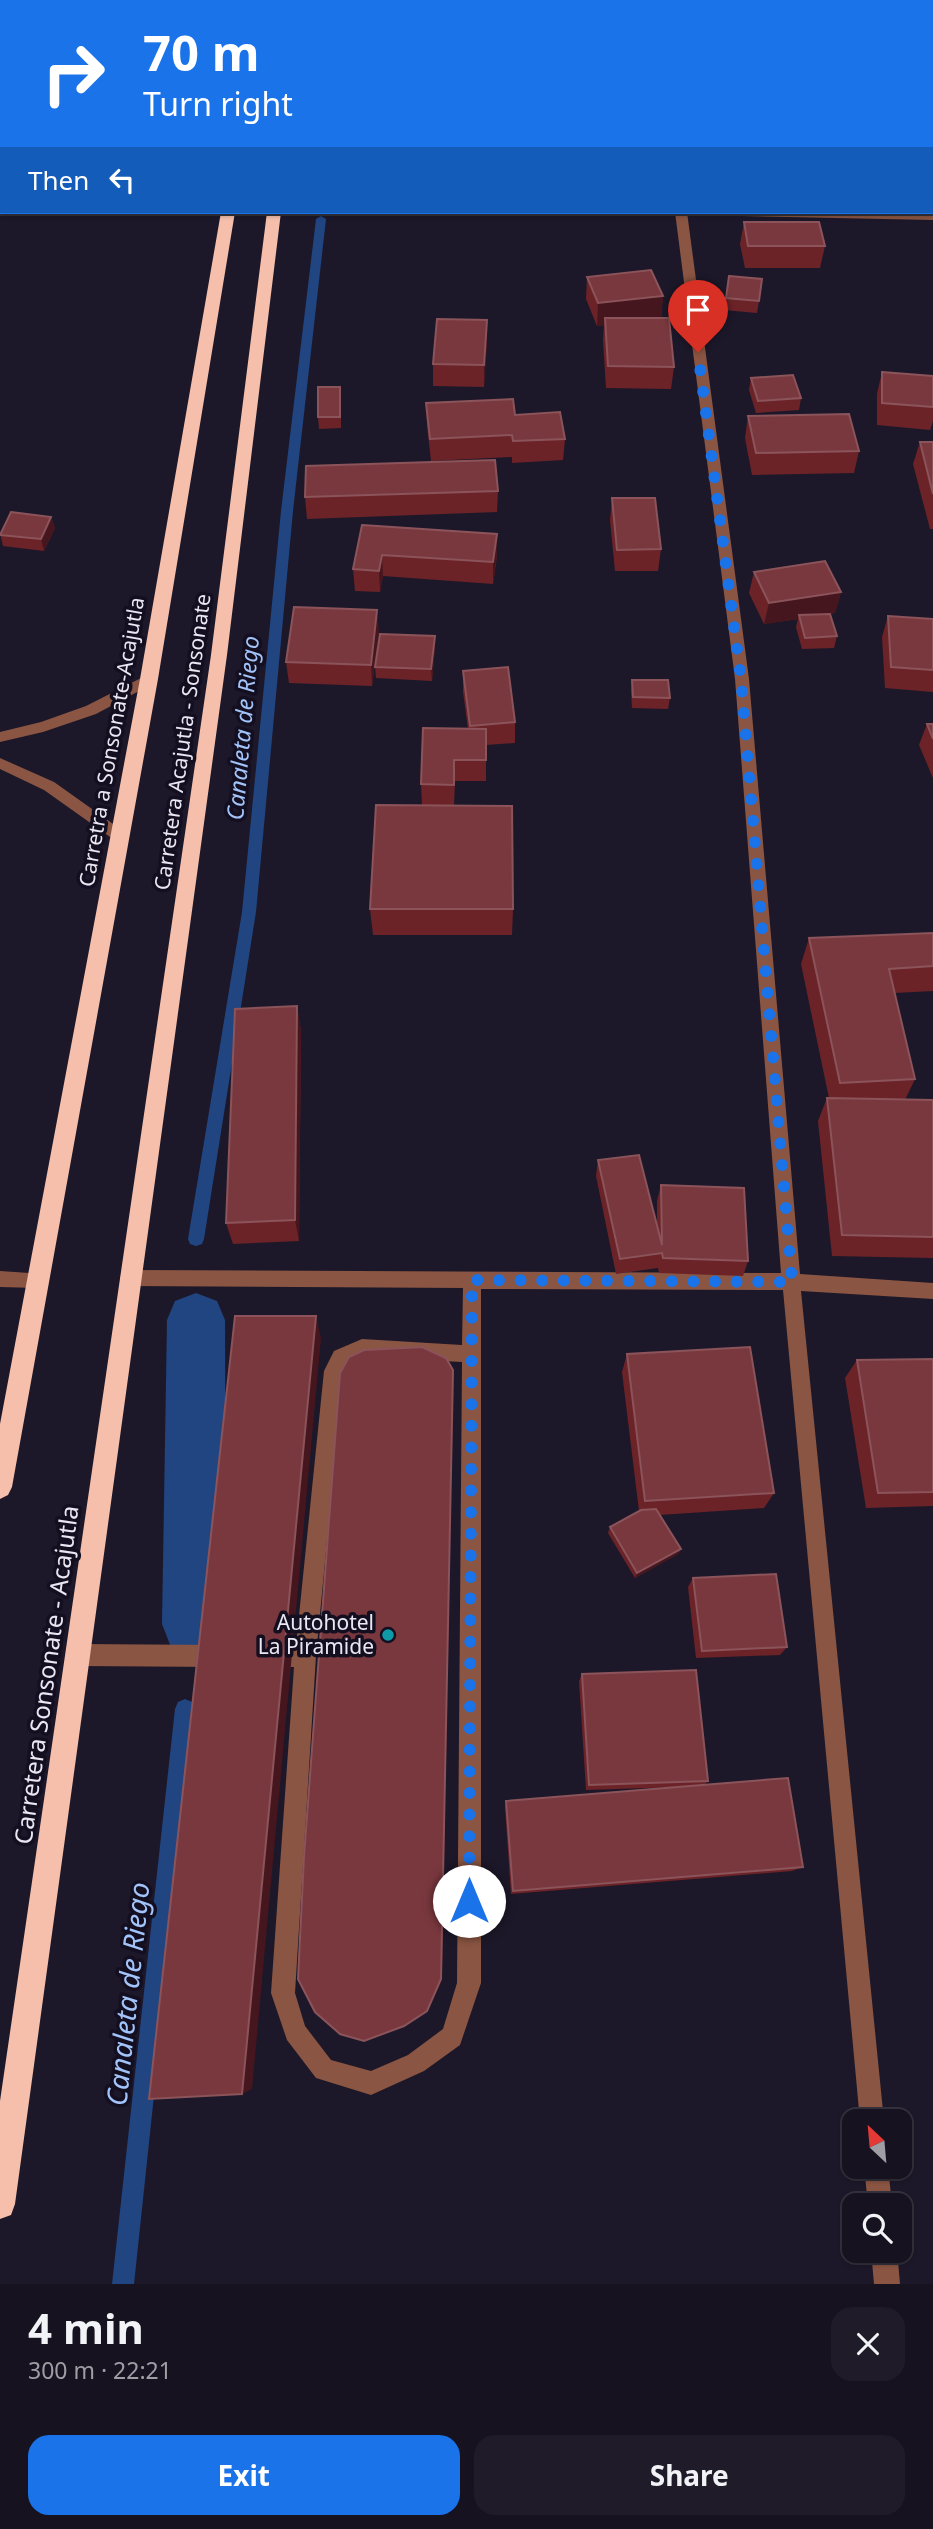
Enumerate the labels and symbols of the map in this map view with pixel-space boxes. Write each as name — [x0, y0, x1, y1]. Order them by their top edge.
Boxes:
pin — [668, 280, 728, 352]
street label: Carretera Acajutla - Sonsonate — [147, 592, 217, 892]
street label: Carretra a Sonsonate-Acajutla — [72, 595, 150, 889]
water label: Canaleta de Riego — [218, 635, 266, 821]
street label: Carretera Sonsonate - Acajutla — [5, 1503, 86, 1846]
place label: Autohotel La Piramide — [258, 1608, 374, 1660]
marker: Autohotel La Piramide — [380, 1627, 396, 1643]
position arrow — [432, 1864, 506, 1938]
water label: Canaleta de Riego — [96, 1880, 158, 2108]
north arrow — [842, 2109, 912, 2179]

